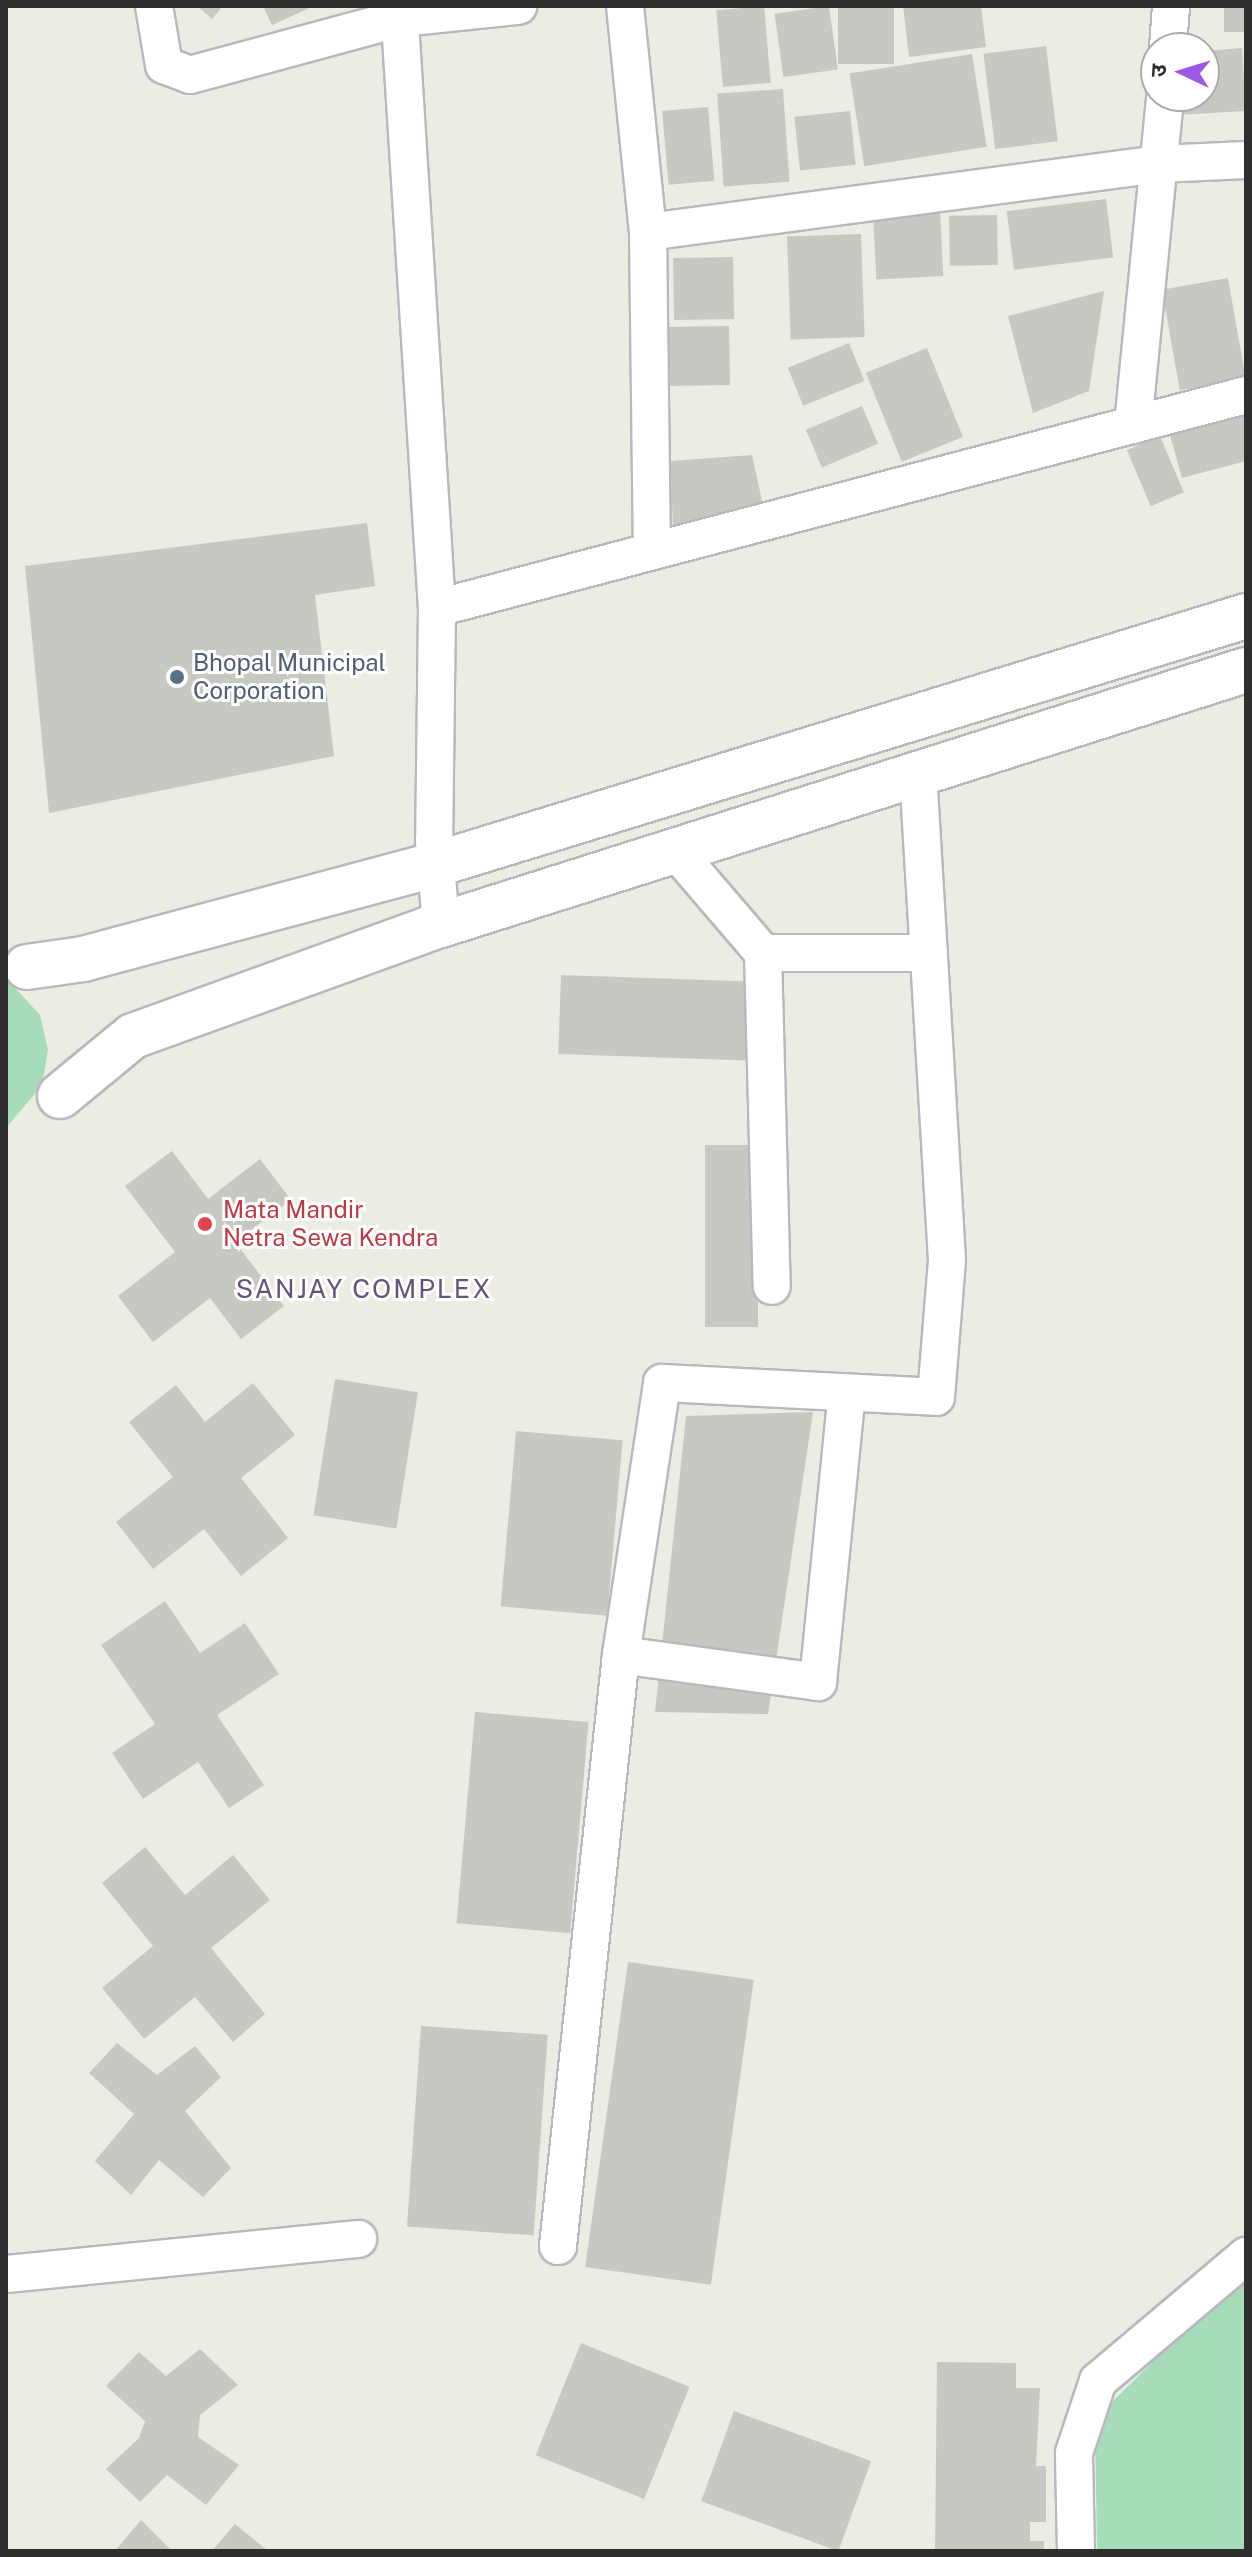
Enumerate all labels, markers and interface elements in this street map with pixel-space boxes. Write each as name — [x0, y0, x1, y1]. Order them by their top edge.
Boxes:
north arrow — [1140, 32, 1220, 112]
text: उ — [1145, 63, 1171, 78]
place label: Bhopal Municipal Corporation — [193, 649, 386, 705]
marker: Bhopal Municipal Corporation — [168, 668, 186, 686]
place label: Mata Mandir Netra Sewa Kendra — [223, 1196, 438, 1252]
marker: Mata Mandir Netra Sewa Kendra — [194, 1213, 216, 1235]
district label: SANJAY COMPLEX — [236, 1273, 492, 1305]

